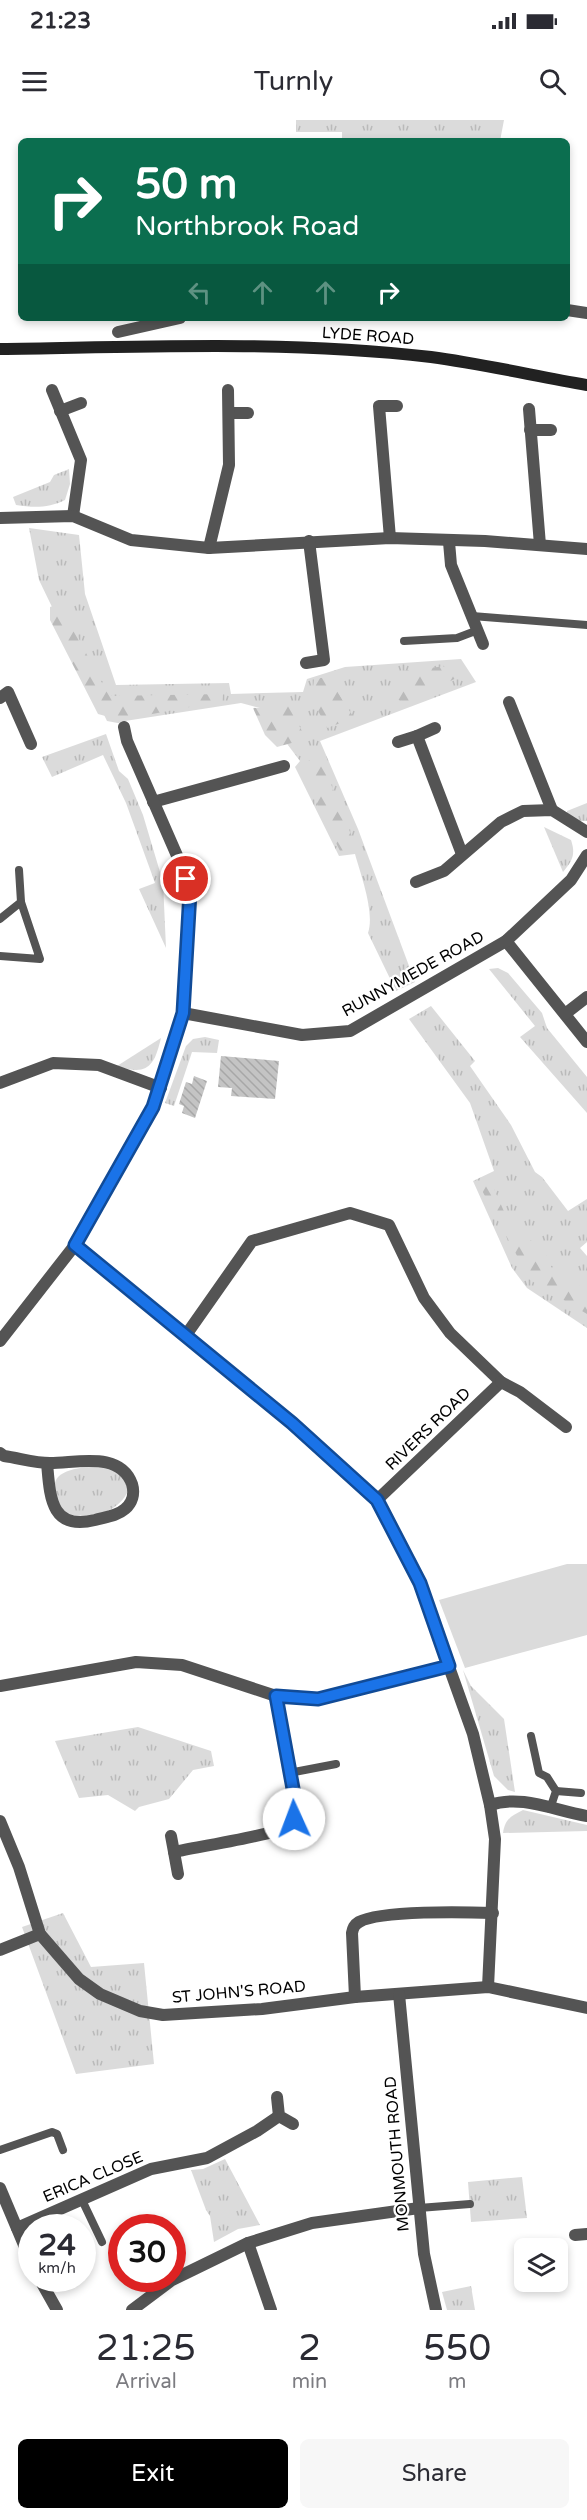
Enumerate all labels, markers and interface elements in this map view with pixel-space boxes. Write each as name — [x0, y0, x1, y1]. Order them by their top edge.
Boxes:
text: 21:23 — [30, 8, 91, 34]
icon: menu — [18, 65, 51, 98]
text: Turnly — [254, 65, 333, 98]
icon: search — [536, 65, 569, 98]
text: 50 m — [135, 159, 237, 210]
icon: right — [36, 162, 114, 240]
text: Northbrook Road — [135, 210, 359, 243]
icon: left — [183, 276, 216, 309]
icon: ahead — [246, 276, 279, 309]
icon: ahead — [309, 276, 342, 309]
icon: right — [372, 276, 405, 309]
street label: LYDE ROAD — [321, 323, 415, 349]
pin — [160, 853, 211, 904]
icon: arrive — [169, 862, 202, 895]
street label: RUNNYMEDE ROAD — [338, 927, 488, 1021]
street label: RIVERS ROAD — [381, 1383, 475, 1475]
position arrow — [262, 1787, 326, 1851]
street label: ST JOHN'S ROAD — [171, 1976, 307, 2008]
street label: MONMOUTH ROAD — [380, 2075, 414, 2233]
street label: ERICA CLOSE — [40, 2147, 146, 2207]
speed limit sign: 30 — [108, 2214, 186, 2292]
text: 24 — [38, 2227, 76, 2264]
map controls — [514, 2238, 568, 2292]
button: layers — [514, 2238, 568, 2292]
text: km/h — [38, 2259, 76, 2277]
text: 21:25 — [96, 2327, 196, 2370]
text: 2 — [298, 2327, 321, 2370]
text: 550 — [423, 2327, 491, 2370]
text: Arrival — [115, 2370, 177, 2394]
text: min — [292, 2370, 327, 2394]
text: m — [448, 2370, 466, 2394]
button: Exit — [18, 2439, 288, 2508]
button: Share — [300, 2439, 569, 2508]

